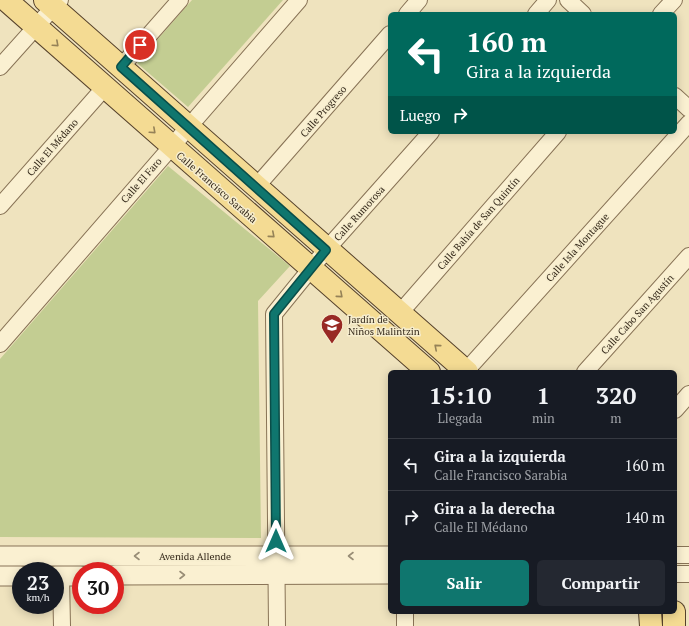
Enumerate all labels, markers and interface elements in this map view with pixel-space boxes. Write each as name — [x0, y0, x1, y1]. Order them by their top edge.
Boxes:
text: 160 m — [466, 23, 547, 60]
pin — [123, 28, 157, 62]
icon: left — [400, 28, 452, 80]
icon: arrive — [129, 34, 151, 56]
one-way arrow — [51, 40, 59, 47]
text: Gira a la izquierda — [466, 59, 611, 83]
street label: Calle Progreso — [297, 82, 350, 140]
icon: right — [449, 104, 471, 126]
text: Luego — [400, 105, 441, 125]
street label: Calle El Médano — [24, 116, 81, 179]
one-way arrow — [149, 126, 156, 133]
street label: Calle Francisco Sarabia — [174, 149, 260, 226]
street label: Calle El Faro — [118, 155, 165, 206]
street label: Calle Bahía de San Quintín — [434, 174, 522, 273]
street label: Calle Rumorosa — [331, 183, 388, 244]
street label: Calle Isla Montague — [543, 210, 612, 284]
one-way arrow — [267, 231, 275, 238]
street label: Calle Cabo San Agustín — [598, 272, 677, 357]
one-way arrow — [335, 290, 342, 297]
school or university icon: Jardín de Niños Malintzin — [319, 312, 345, 345]
place label: Jardín de Niños Malintzin — [348, 313, 420, 338]
one-way arrow — [434, 344, 442, 351]
text: 15:10 — [429, 379, 491, 411]
text: 1 — [537, 379, 550, 411]
text: 320 — [596, 379, 636, 411]
text: Llegada — [438, 409, 482, 427]
text: min — [532, 409, 555, 427]
text: m — [610, 409, 622, 427]
text: Gira a la izquierda — [434, 446, 566, 466]
icon: left — [400, 454, 422, 476]
text: 160 m — [624, 455, 665, 475]
text: Calle Francisco Sarabia — [434, 466, 567, 484]
text: Gira a la derecha — [434, 498, 555, 518]
icon: right — [400, 506, 422, 528]
text: 140 m — [624, 507, 665, 527]
text: Calle El Médano — [434, 518, 528, 536]
position arrow — [255, 520, 297, 562]
street label: Avenida Allende — [159, 550, 231, 563]
one-way arrow — [134, 552, 140, 560]
one-way arrow — [348, 552, 354, 560]
button: Salir — [400, 560, 529, 606]
button: Compartir — [537, 560, 665, 606]
speed limit sign: 30 — [72, 562, 124, 614]
text: 23 — [27, 569, 49, 596]
one-way arrow — [179, 571, 185, 579]
text: km/h — [26, 591, 50, 604]

